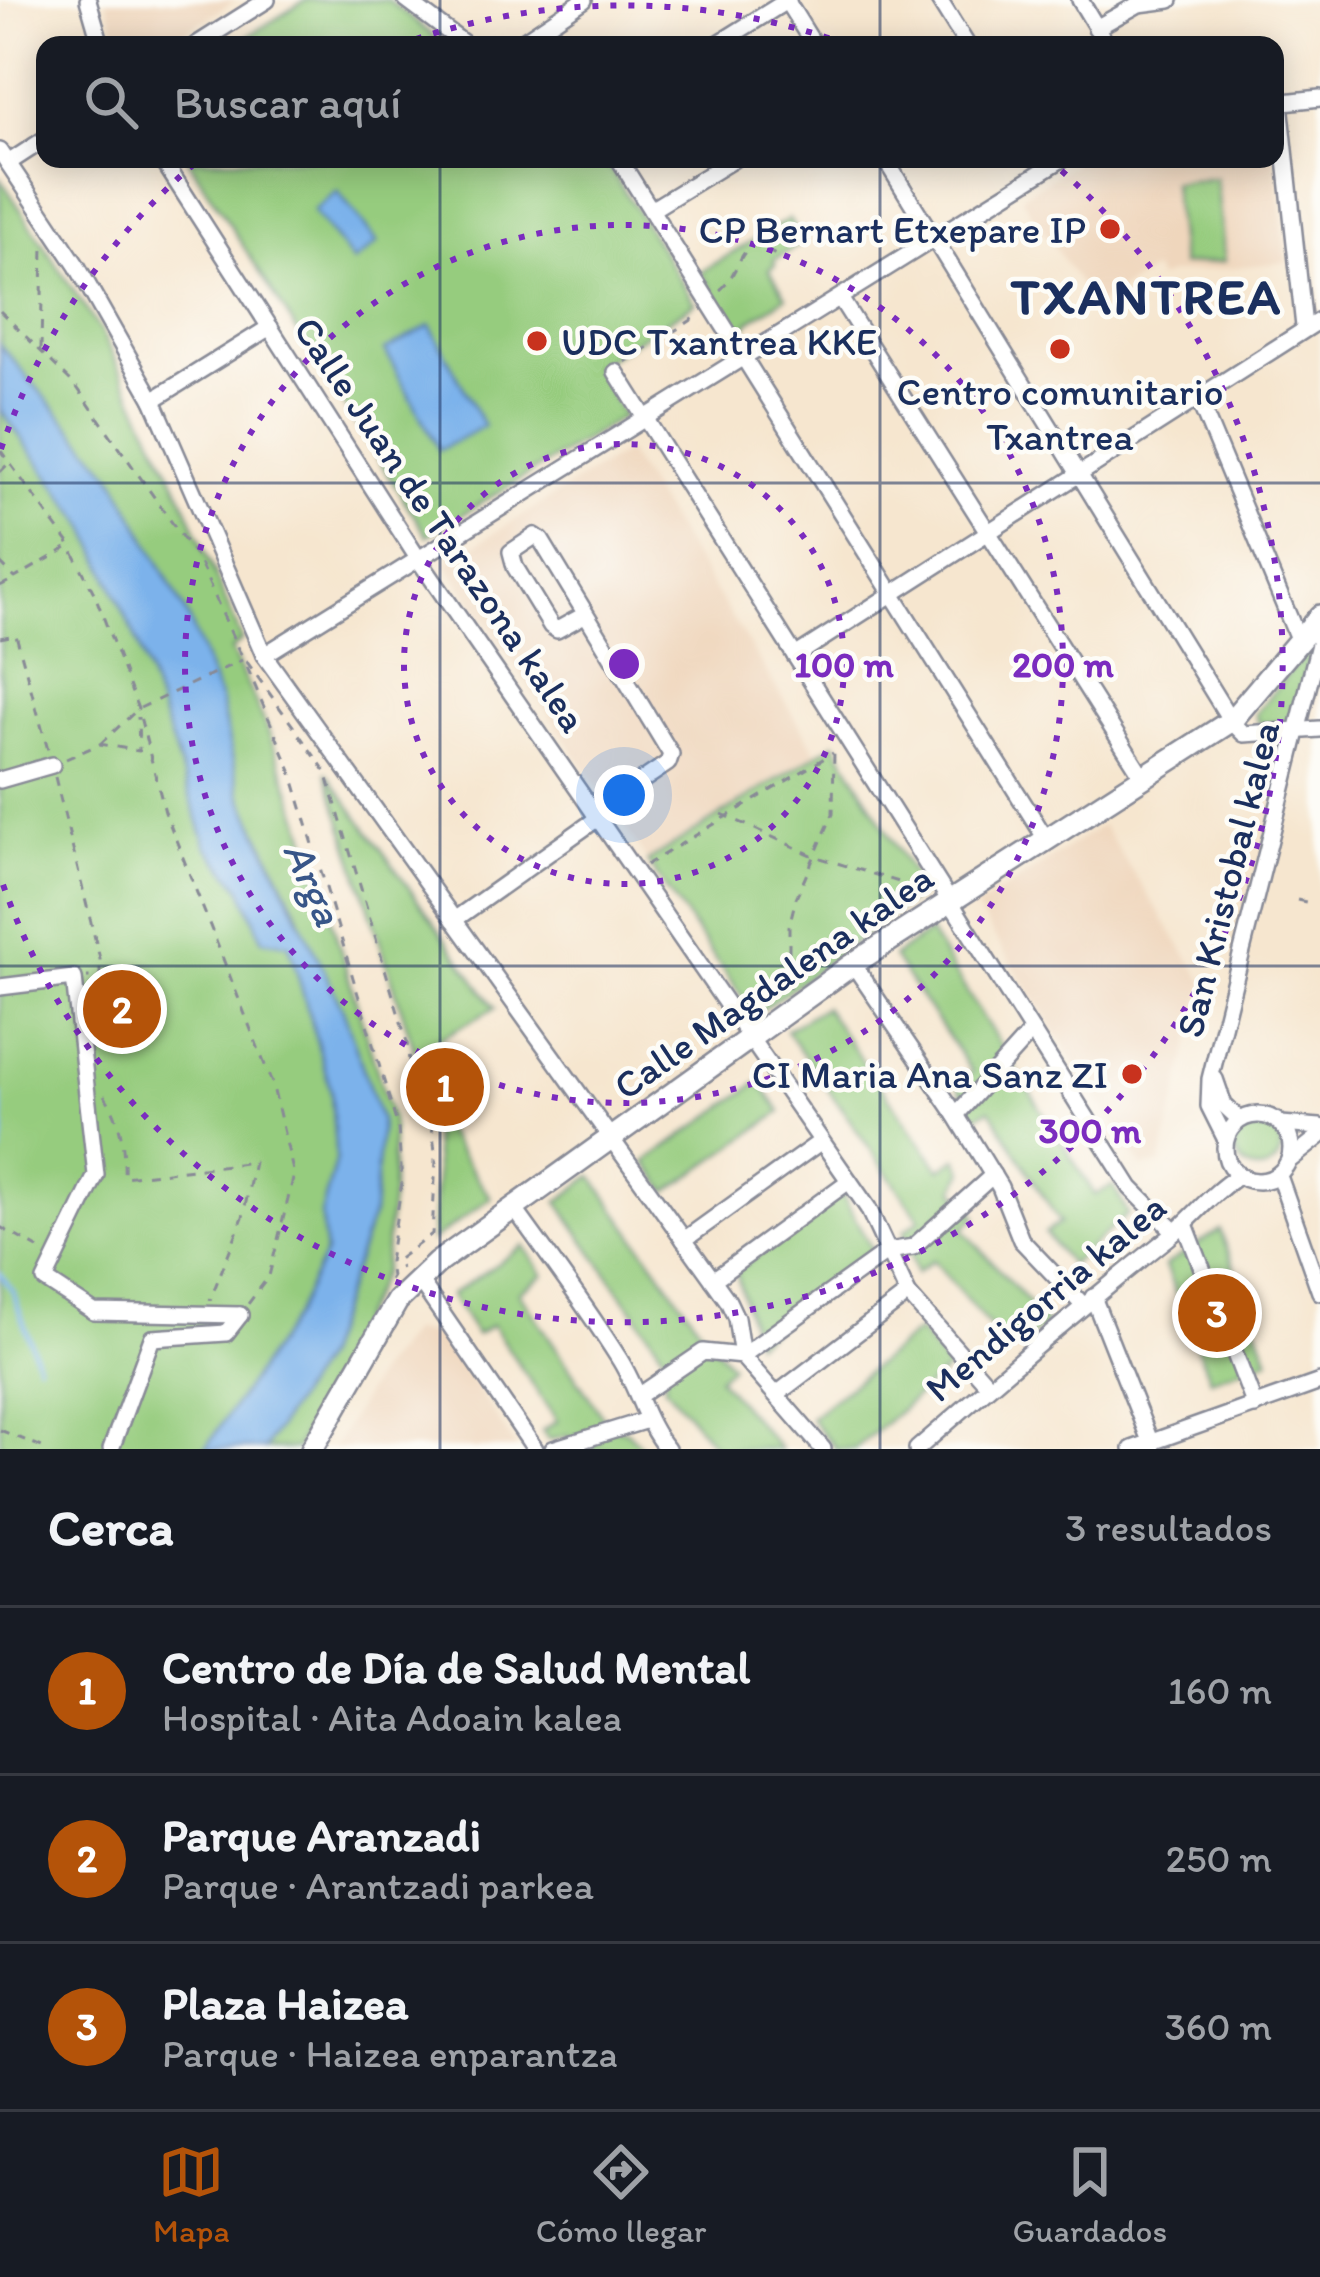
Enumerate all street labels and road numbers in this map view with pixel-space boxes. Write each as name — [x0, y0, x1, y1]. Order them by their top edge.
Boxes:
street label: Calle Juan de Tarazona kalea — [284, 308, 597, 741]
street label: San Kristobal kalea — [1165, 716, 1289, 1042]
street label: Calle Magdalena kalea — [604, 853, 942, 1109]
street label: Mendigorria kalea — [916, 1183, 1175, 1412]

